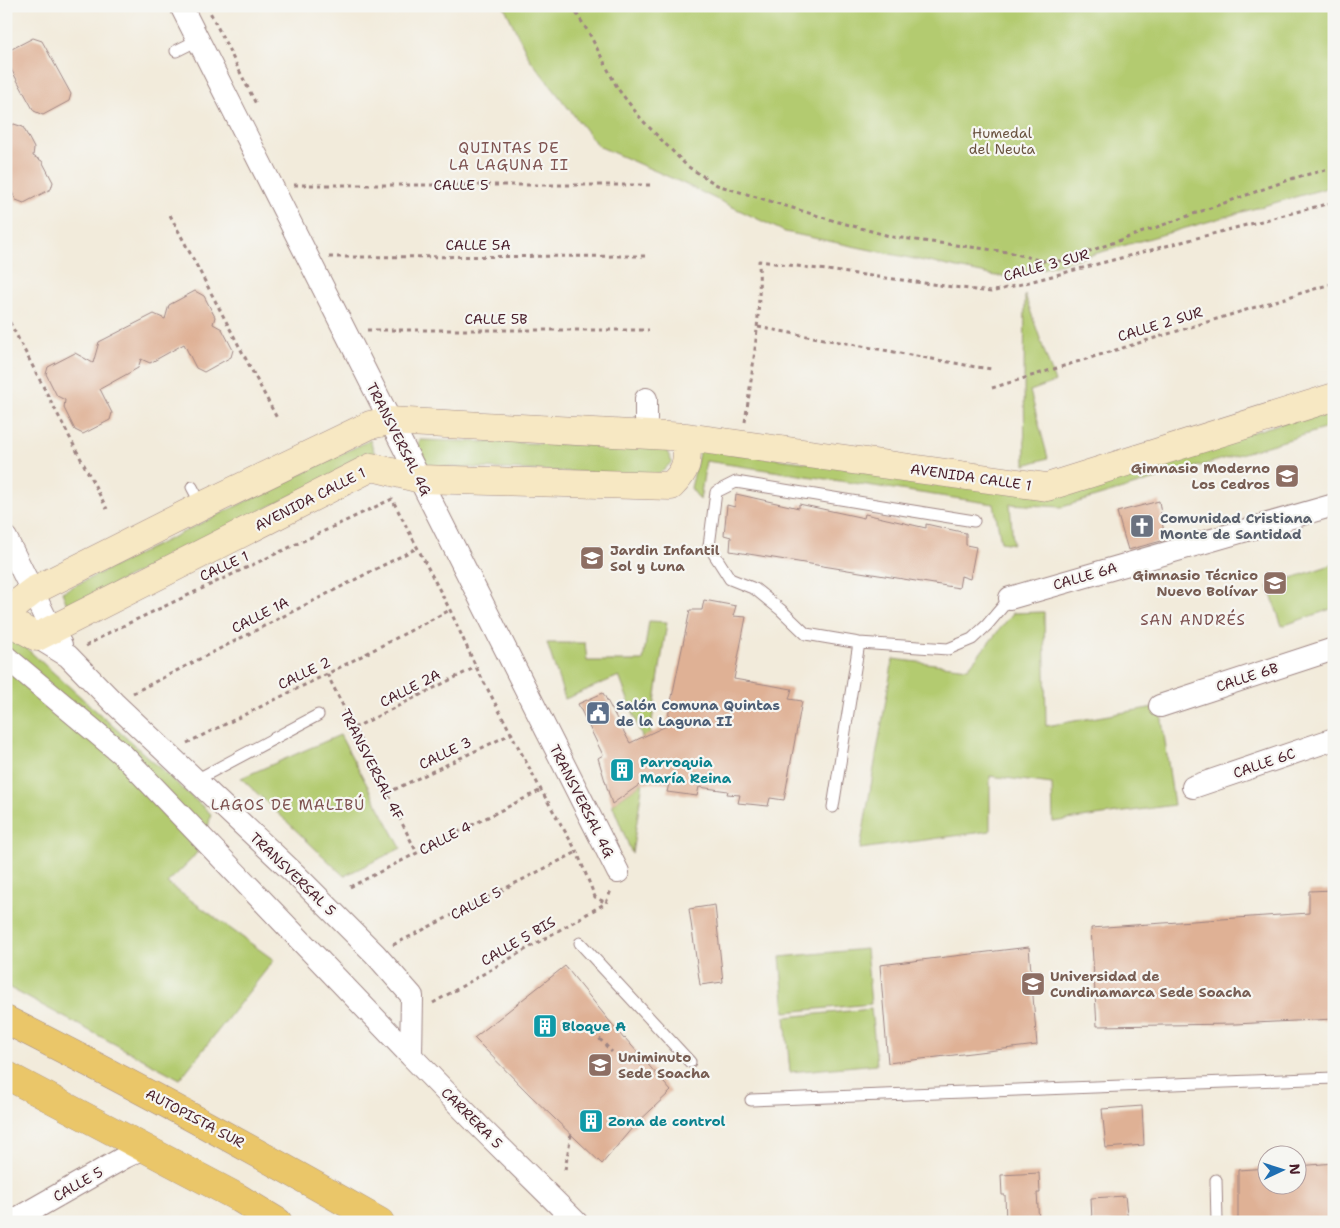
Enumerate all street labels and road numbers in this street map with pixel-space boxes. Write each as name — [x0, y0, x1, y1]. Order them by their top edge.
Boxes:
street label: CALLE 5 — [434, 176, 488, 194]
street label: CALLE 5A — [445, 236, 511, 254]
street label: CALLE 3 SUR — [1001, 245, 1091, 285]
street label: CALLE 2 SUR — [1115, 302, 1205, 345]
street label: CALLE 5B — [464, 310, 528, 328]
street label: TRANSVERSAL 4G — [363, 379, 435, 499]
street label: AVENIDA CALLE 1 — [909, 460, 1033, 494]
street label: AVENIDA CALLE 1 — [252, 463, 368, 535]
street label: CALLE 1 — [197, 547, 251, 585]
street label: CALLE 6A — [1051, 558, 1119, 594]
street label: CALLE 1A — [228, 593, 292, 637]
street label: CALLE 2 — [275, 653, 333, 693]
street label: CALLE 6B — [1214, 658, 1280, 696]
street label: CALLE 2A — [377, 665, 443, 711]
street label: TRANSVERSAL 4F — [336, 706, 408, 822]
street label: CALLE 3 — [416, 733, 474, 773]
street label: TRANSVERSAL 4G — [546, 741, 618, 861]
street label: CALLE 6C — [1231, 744, 1297, 782]
street label: CALLE 4 — [416, 817, 474, 859]
street label: TRANSVERSAL 5 — [246, 828, 340, 920]
street label: CALLE 5 — [447, 883, 505, 923]
street label: CALLE 5 BIS — [477, 912, 559, 970]
street label: AUTOPISTA SUR — [143, 1084, 248, 1152]
street label: CARRERA 5 — [438, 1084, 506, 1152]
street label: CALLE 5 — [50, 1162, 106, 1206]

